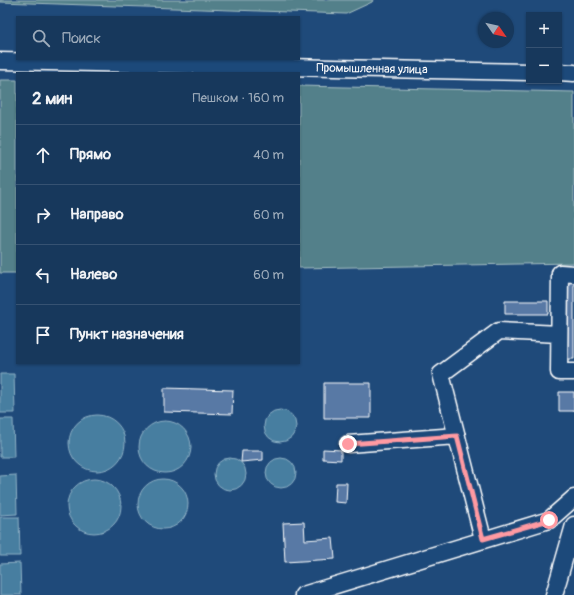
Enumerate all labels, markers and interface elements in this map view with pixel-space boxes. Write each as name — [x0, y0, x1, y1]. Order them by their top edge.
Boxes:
north arrow — [478, 12, 514, 48]
map controls — [526, 12, 562, 84]
button: + — [526, 12, 562, 48]
search box — [16, 16, 300, 60]
icon: search — [30, 27, 52, 49]
text: Поиск — [62, 29, 101, 48]
button: − — [526, 48, 562, 84]
street label: Промышленная улица — [316, 61, 428, 77]
text: 2 мин — [32, 88, 72, 109]
text: Пешком · 160 m — [193, 90, 284, 106]
icon: ahead — [32, 144, 54, 166]
text: Прямо — [70, 145, 111, 164]
text: 40 m — [253, 147, 284, 163]
icon: right — [32, 204, 54, 226]
text: Направо — [70, 205, 124, 224]
text: 60 m — [253, 207, 284, 223]
icon: left — [32, 264, 54, 286]
text: Налево — [70, 265, 117, 284]
text: 60 m — [253, 267, 284, 283]
icon: arrive — [32, 324, 54, 346]
text: Пункт назначения — [70, 325, 184, 344]
route end — [339, 435, 357, 453]
route start — [540, 511, 558, 529]

